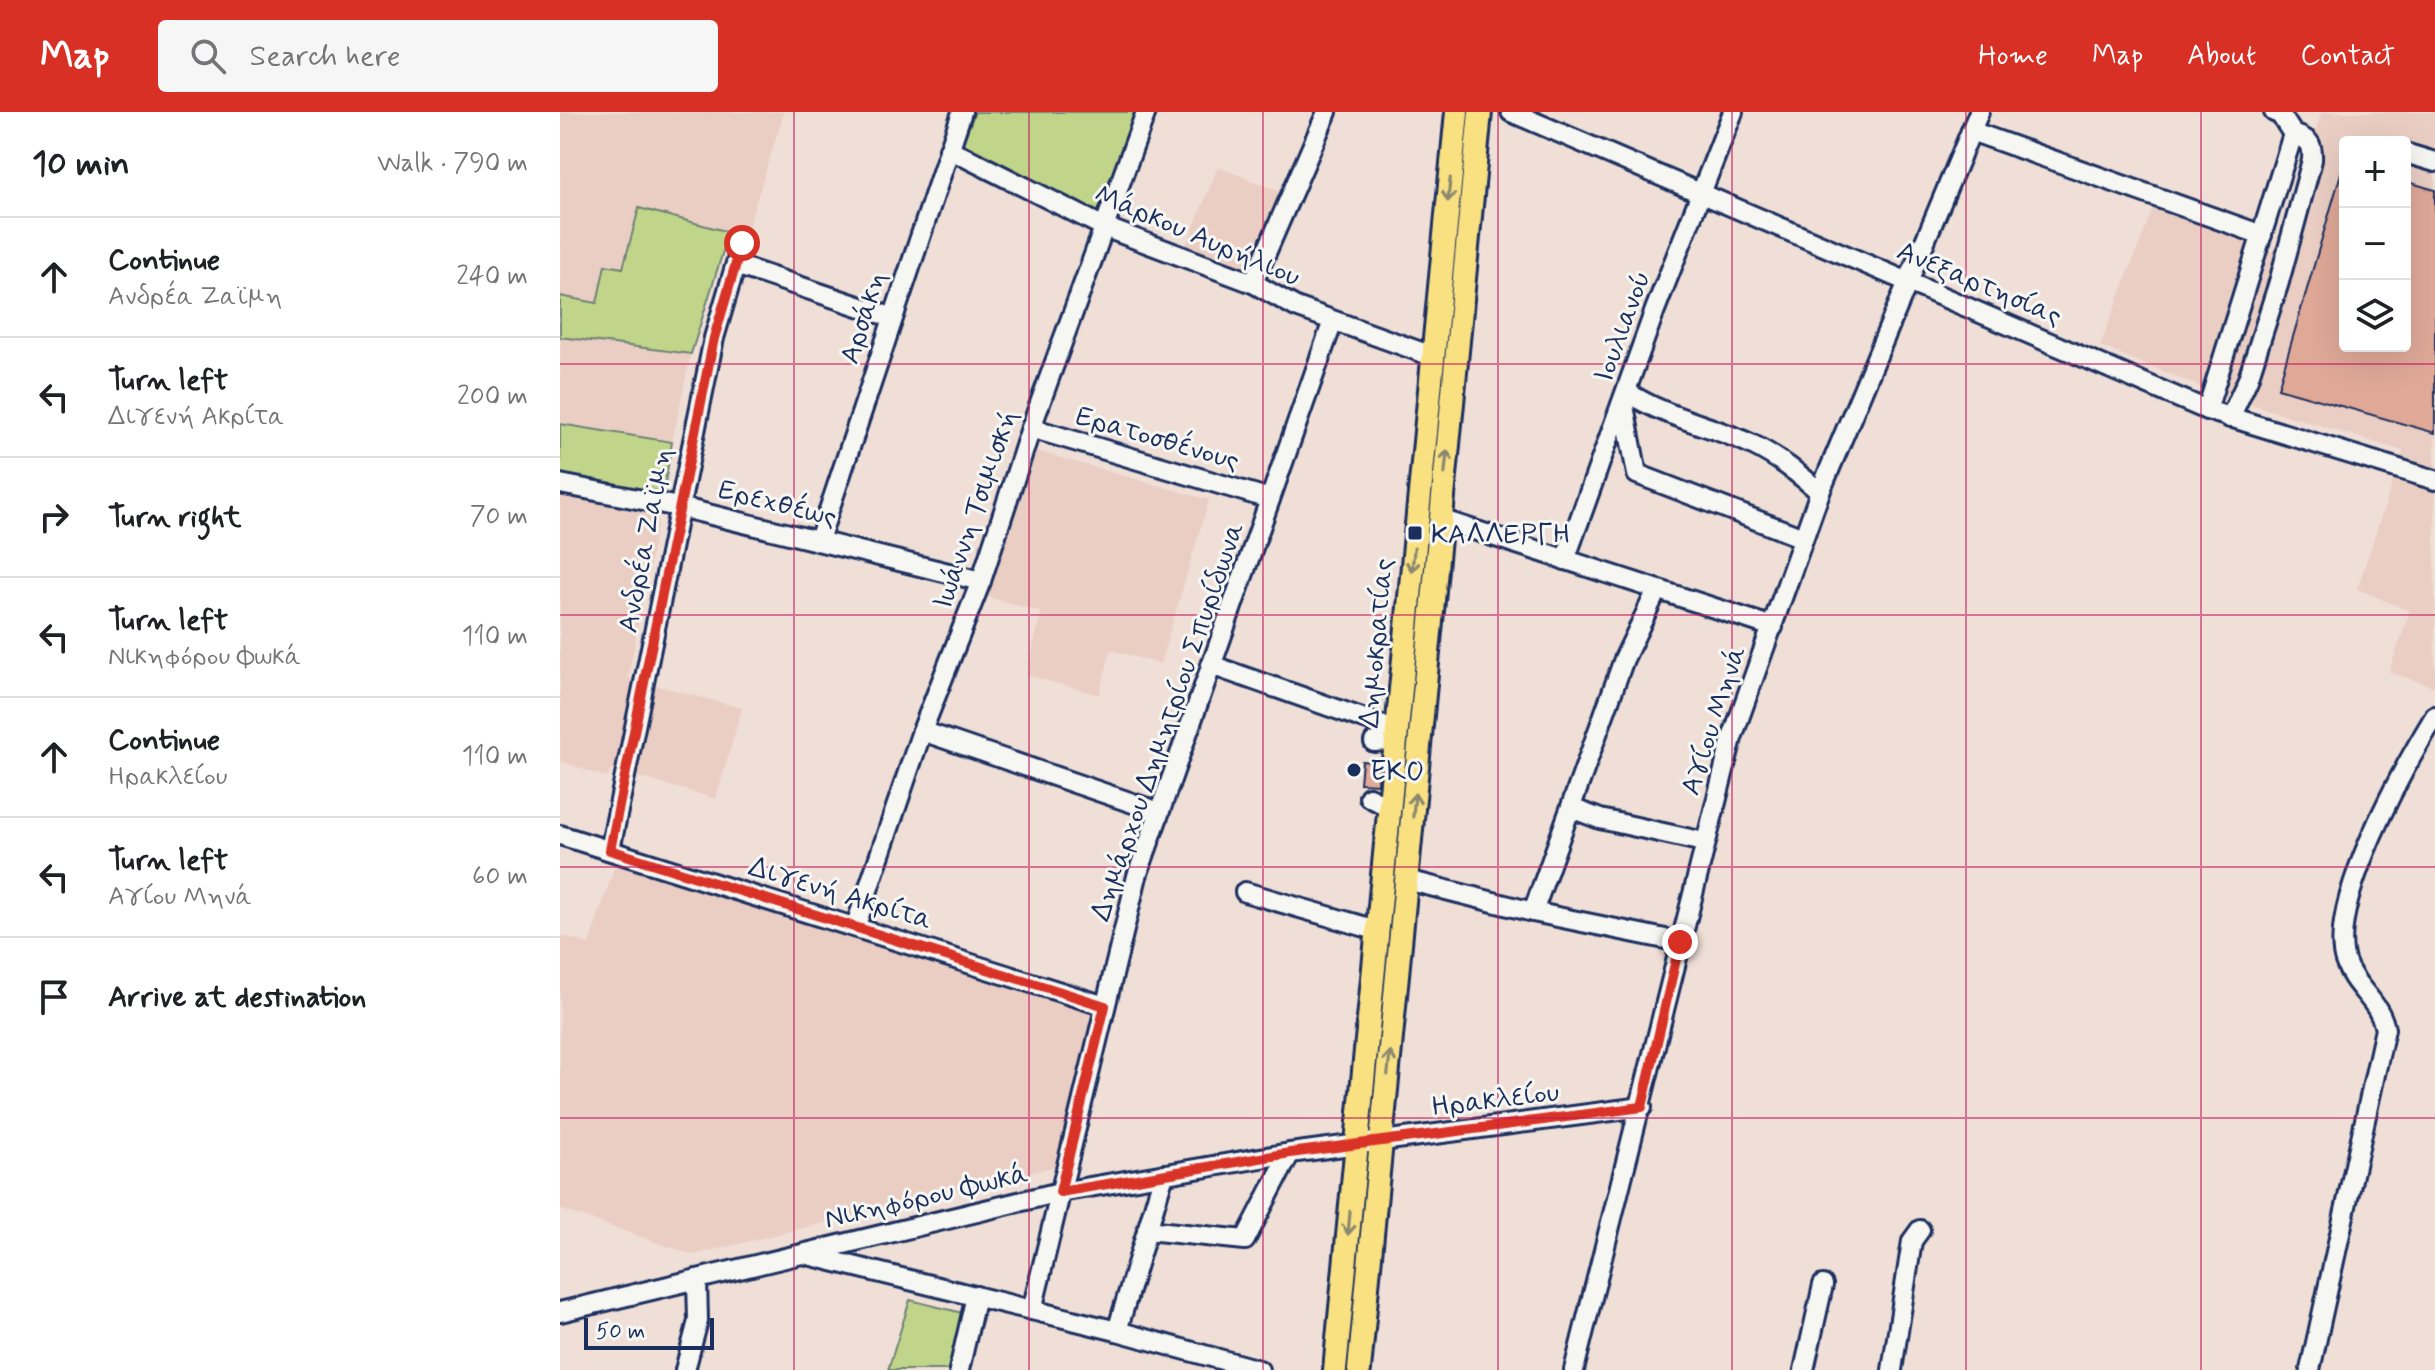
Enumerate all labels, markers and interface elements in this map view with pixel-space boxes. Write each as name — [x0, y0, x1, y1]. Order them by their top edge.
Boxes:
search box — [158, 20, 718, 92]
text: Map — [40, 32, 110, 81]
icon: search — [186, 34, 230, 78]
text: Search here — [250, 37, 401, 76]
text: Home — [1978, 38, 2048, 75]
text: Map — [2092, 38, 2143, 75]
text: About — [2187, 38, 2256, 75]
text: Contact — [2300, 38, 2395, 75]
map controls — [2339, 136, 2411, 352]
button: + — [2339, 136, 2411, 208]
text: 10 min — [32, 142, 130, 187]
text: Walk · 790 m — [377, 147, 528, 181]
street label: Μάρκου Αυρήλιου — [1089, 176, 1305, 296]
one-way arrow — [1442, 176, 1457, 203]
button: − — [2339, 208, 2411, 280]
route start — [724, 225, 760, 261]
street label: Ανεξαρτησίας — [1891, 233, 2067, 336]
text: Continue — [108, 241, 220, 280]
icon: ahead — [32, 255, 76, 299]
text: 240 m — [456, 260, 528, 294]
street label: Ιουλιανού — [1586, 266, 1661, 388]
street label: Αρσάκη — [832, 267, 897, 369]
text: Ανδρέα Ζαϊμη — [108, 280, 282, 314]
button: layers — [2339, 280, 2411, 352]
text: Turn left — [108, 361, 228, 400]
icon: left — [32, 375, 76, 419]
text: 200 m — [457, 380, 528, 414]
street label: Ερατοσθένους — [1071, 398, 1244, 480]
text: Διγενή Ακρίτα — [108, 400, 284, 434]
street label: Ιωάννη Τσιμισκή — [925, 405, 1028, 614]
street label: Ανδρέα Ζαϊμη — [610, 445, 683, 636]
one-way arrow — [1438, 449, 1453, 476]
street label: Ερεχθέως — [714, 472, 840, 537]
icon: right — [32, 495, 76, 539]
text: Turn right — [108, 498, 241, 537]
text: 70 m — [470, 500, 528, 534]
street label: Δημάρχου Δημητρίου Σπυρίδωνα — [1083, 517, 1254, 926]
place label: ΚΑΛΛΕΡΓΗ — [1431, 517, 1571, 554]
marker: ΚΑΛΛΕΡΓΗ — [1406, 524, 1424, 542]
one-way arrow — [1405, 546, 1420, 573]
street label: Δημοκρατίας — [1352, 557, 1403, 730]
text: Turn left — [108, 601, 228, 640]
icon: left — [32, 615, 76, 659]
text: 110 m — [462, 620, 528, 654]
text: Νικηφόρου Φωκά — [108, 640, 301, 674]
street label: Αγίου Μηνά — [1673, 641, 1756, 800]
text: Continue — [108, 721, 220, 760]
icon: ahead — [32, 735, 76, 779]
text: 110 m — [462, 740, 528, 774]
place label: EKO — [1370, 754, 1424, 791]
text: Ηρακλείου — [108, 760, 227, 794]
marker: EKO — [1345, 761, 1363, 779]
one-way arrow — [1407, 792, 1422, 819]
text: Turn left — [108, 841, 228, 880]
street label: Διγενή Ακρίτα — [744, 849, 937, 940]
icon: left — [32, 855, 76, 899]
text: 60 m — [472, 860, 528, 894]
text: Αγίου Μηνά — [108, 880, 252, 914]
route end — [1662, 924, 1698, 960]
icon: arrive — [32, 975, 76, 1019]
text: Arrive at destination — [108, 978, 366, 1017]
one-way arrow — [1381, 1050, 1396, 1077]
street label: Ηρακλείου — [1429, 1074, 1561, 1127]
street label: Νικηφόρου Φωκά — [821, 1156, 1032, 1239]
one-way arrow — [1341, 1209, 1356, 1236]
scale bar — [584, 1314, 714, 1350]
text: 50 m — [596, 1318, 645, 1346]

